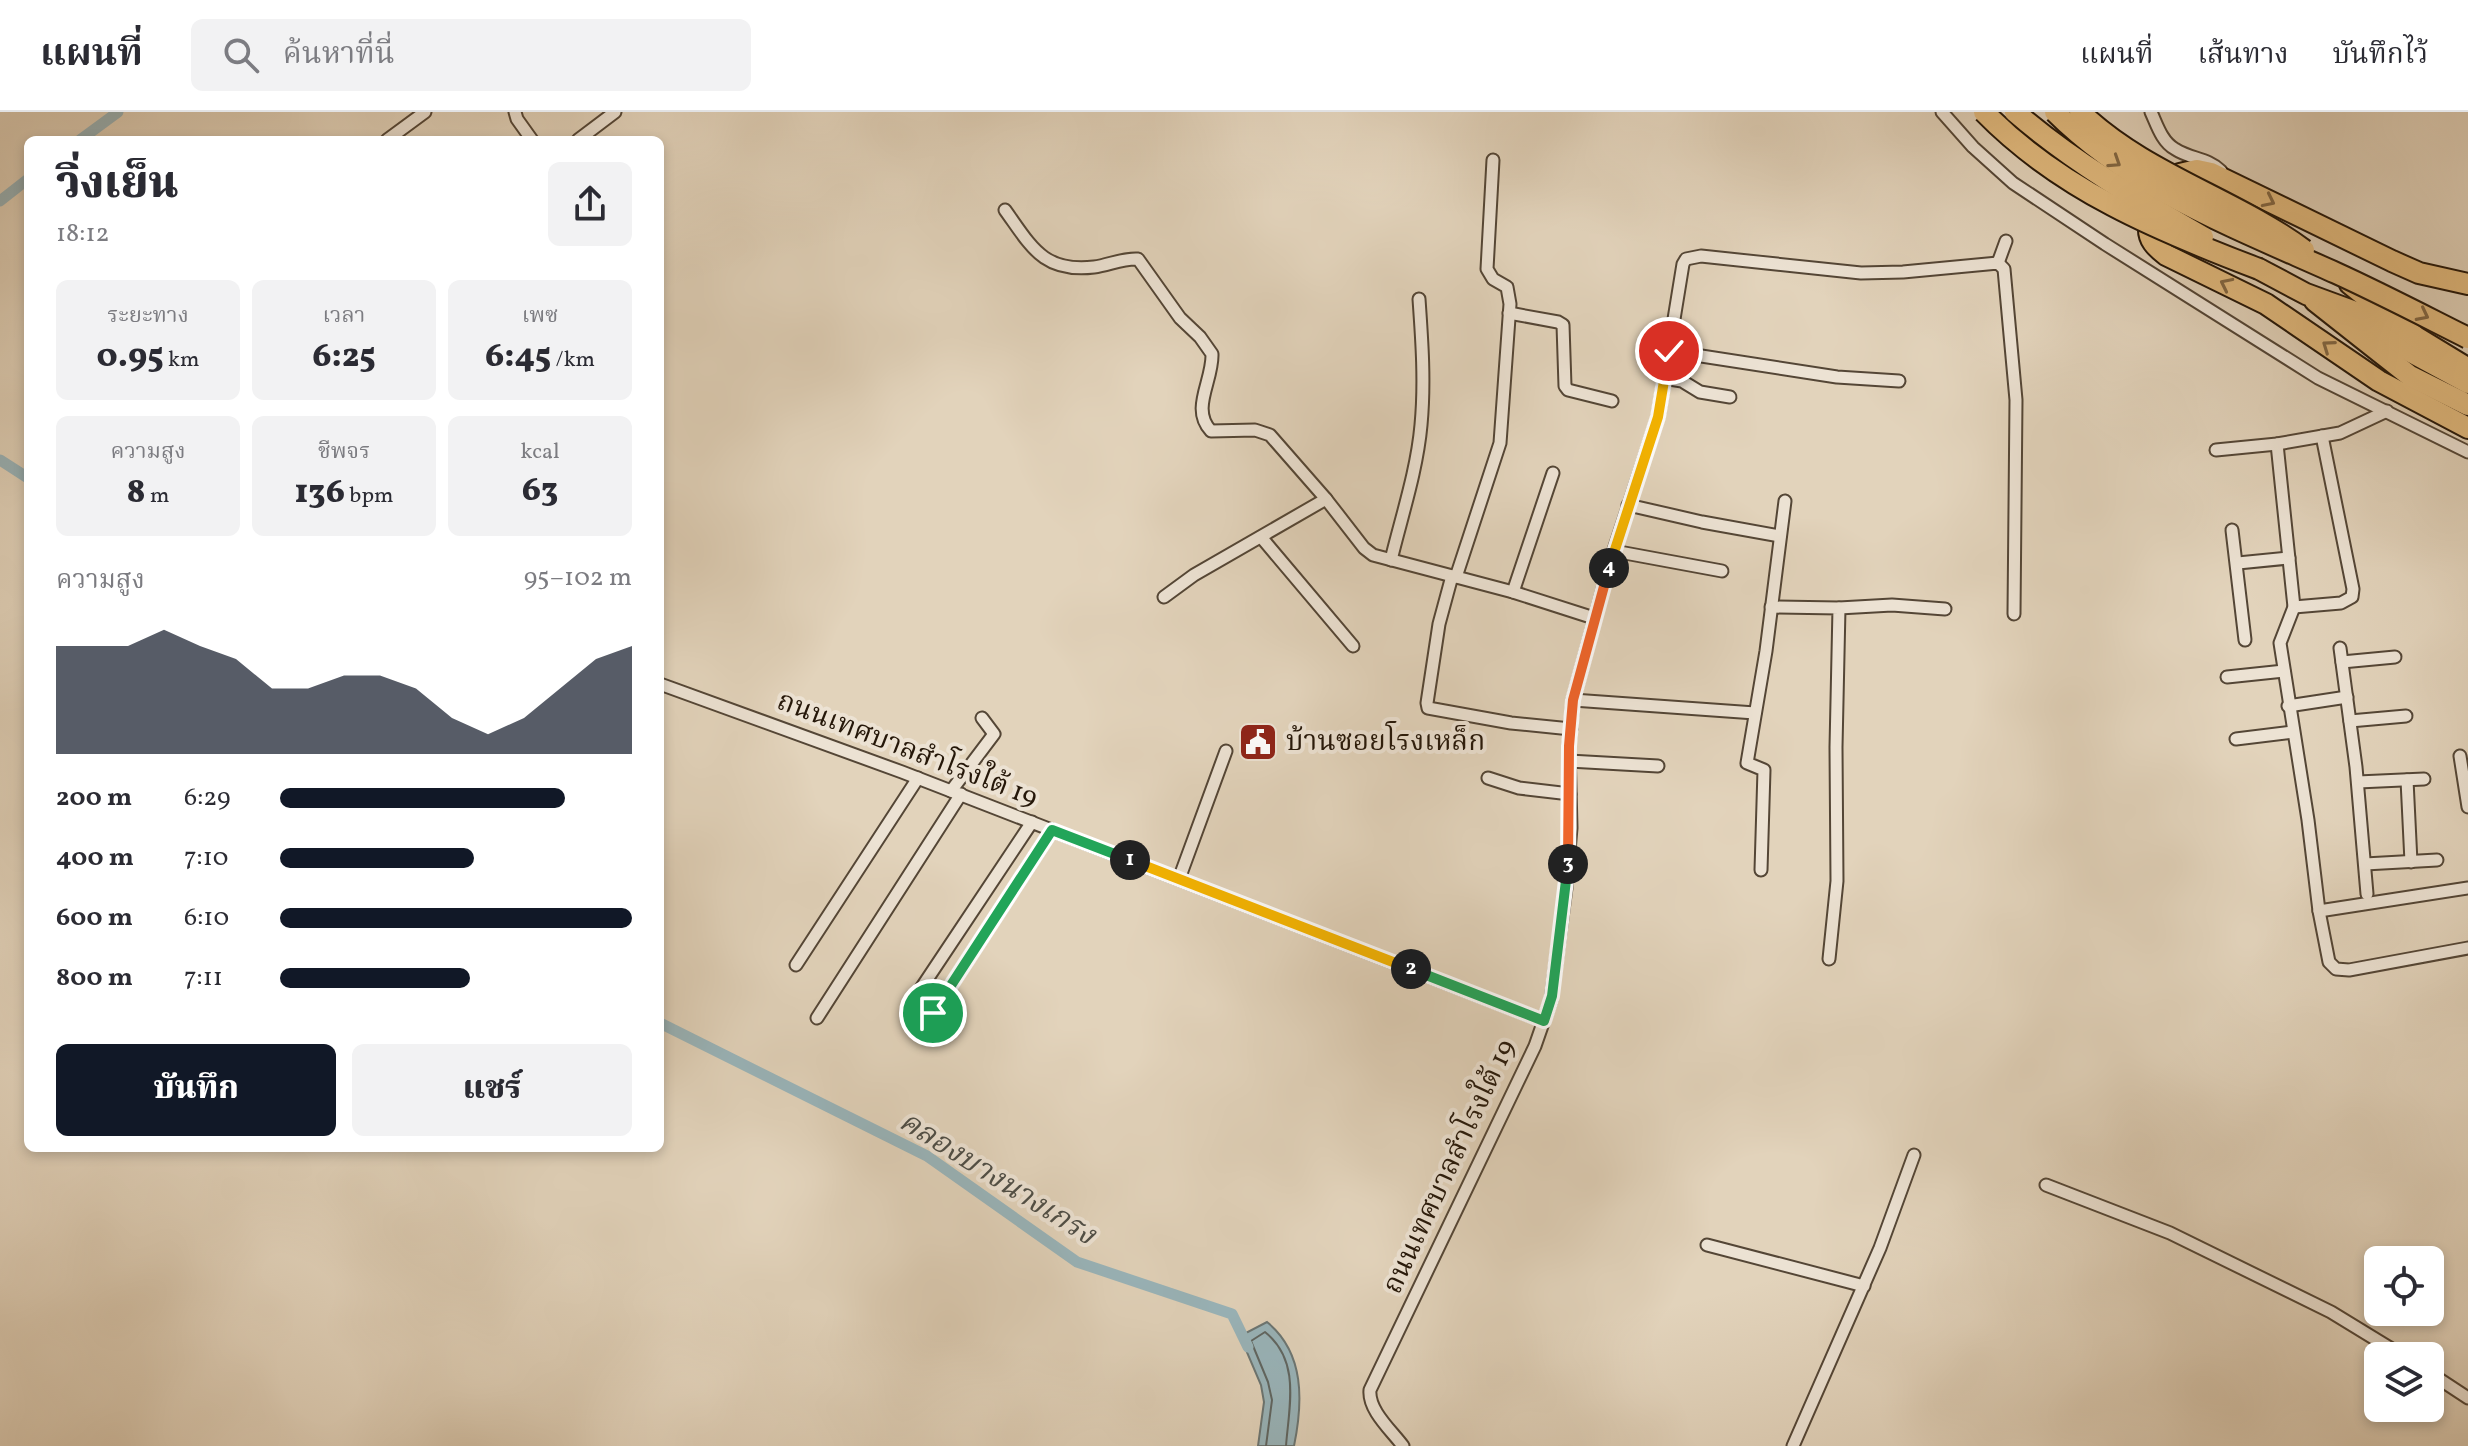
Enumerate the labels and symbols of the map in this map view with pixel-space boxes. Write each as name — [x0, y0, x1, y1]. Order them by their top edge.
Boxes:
one-way arrow — [2106, 152, 2121, 167]
one-way arrow — [2261, 191, 2276, 207]
one-way arrow — [2219, 278, 2234, 294]
one-way arrow — [2414, 305, 2429, 321]
pin — [1635, 317, 1703, 385]
one-way arrow — [2323, 341, 2337, 356]
pin: 4 — [1589, 548, 1629, 588]
street label: ถนนเทศบาลสำโรงใต้ 19 — [771, 680, 1044, 818]
public building icon: บ้านซอยโรงเหล็ก — [1237, 721, 1279, 763]
place label: บ้านซอยโรงเหล็ก — [1286, 721, 1485, 762]
pin: 1 — [1110, 840, 1150, 880]
pin: 3 — [1548, 844, 1588, 884]
pin: 2 — [1391, 949, 1431, 989]
pin — [899, 979, 967, 1047]
street label: ถนนเทศบาลสำโรงใต้ 19 — [1372, 1033, 1526, 1301]
water label: คลองบางนางเกรง — [891, 1102, 1104, 1257]

